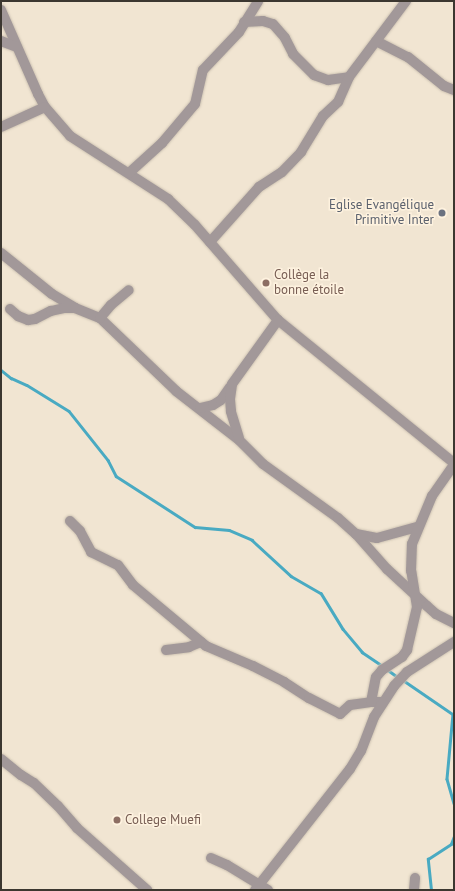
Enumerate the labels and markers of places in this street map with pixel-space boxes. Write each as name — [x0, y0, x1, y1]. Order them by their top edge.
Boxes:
place label: Eglise Evangélique Primitive Inter — [329, 198, 434, 229]
marker: Eglise Evangélique Primitive Inter — [437, 208, 447, 218]
place label: Collège la bonne étoile — [274, 268, 344, 299]
marker: Collège la bonne étoile — [261, 278, 271, 288]
place label: College Muefi — [125, 812, 201, 828]
marker: College Muefi — [112, 815, 122, 825]

